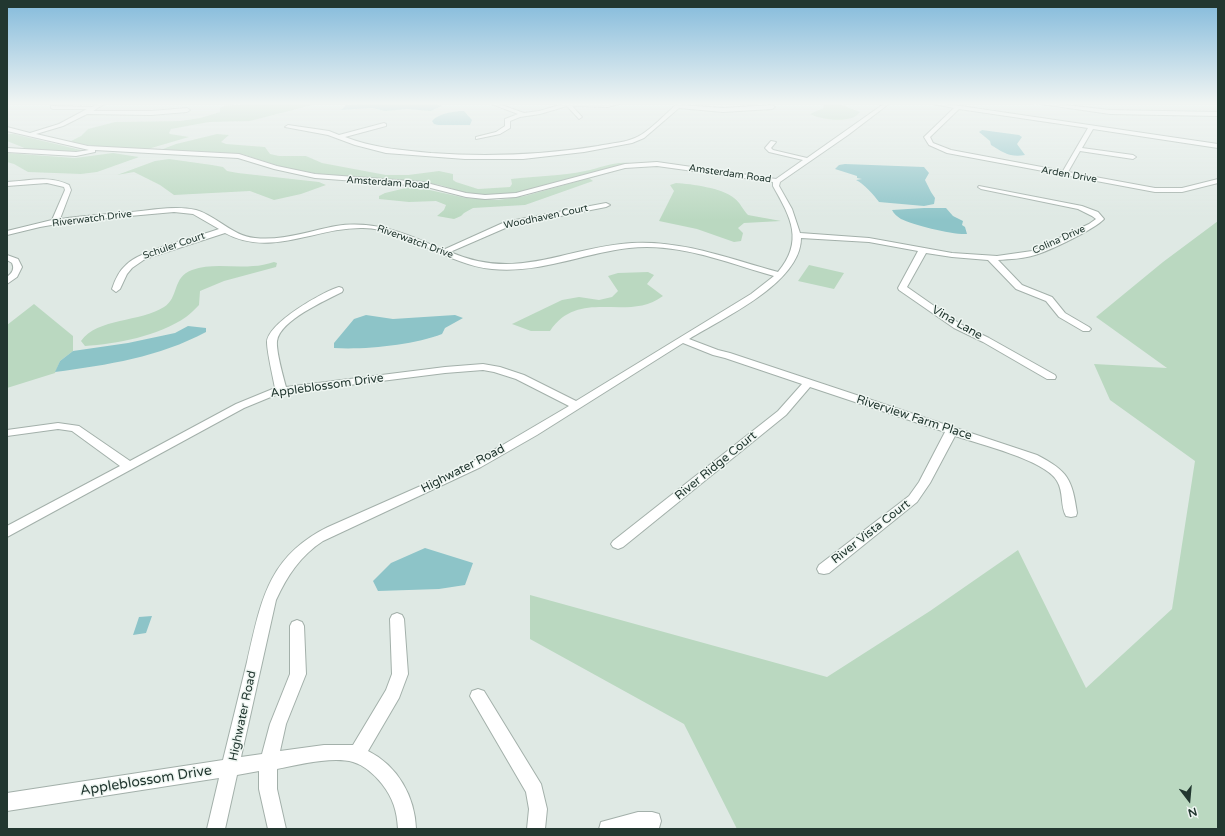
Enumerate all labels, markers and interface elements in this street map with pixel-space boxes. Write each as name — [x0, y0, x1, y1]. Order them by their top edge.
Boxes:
street label: Amsterdam Road — [688, 162, 772, 186]
street label: Arden Drive — [1040, 164, 1098, 186]
street label: Amsterdam Road — [346, 174, 430, 192]
street label: Woodhaven Court — [503, 202, 589, 232]
street label: Riverwatch Drive — [52, 208, 132, 230]
street label: Riverwatch Drive — [375, 223, 455, 261]
street label: Colina Drive — [1031, 223, 1087, 257]
street label: Schuler Court — [141, 230, 207, 262]
street label: Vina Lane — [929, 303, 985, 343]
street label: Appleblossom Drive — [269, 371, 385, 401]
street label: Riverview Farm Place — [854, 393, 974, 443]
street label: River Ridge Court — [672, 429, 760, 503]
street label: Highwater Road — [419, 442, 507, 496]
street label: River Vista Court — [829, 497, 913, 567]
street label: Highwater Road — [226, 670, 260, 762]
street label: Appleblossom Drive — [79, 762, 213, 800]
north arrow — [1169, 780, 1209, 820]
text: N — [1186, 805, 1198, 819]

